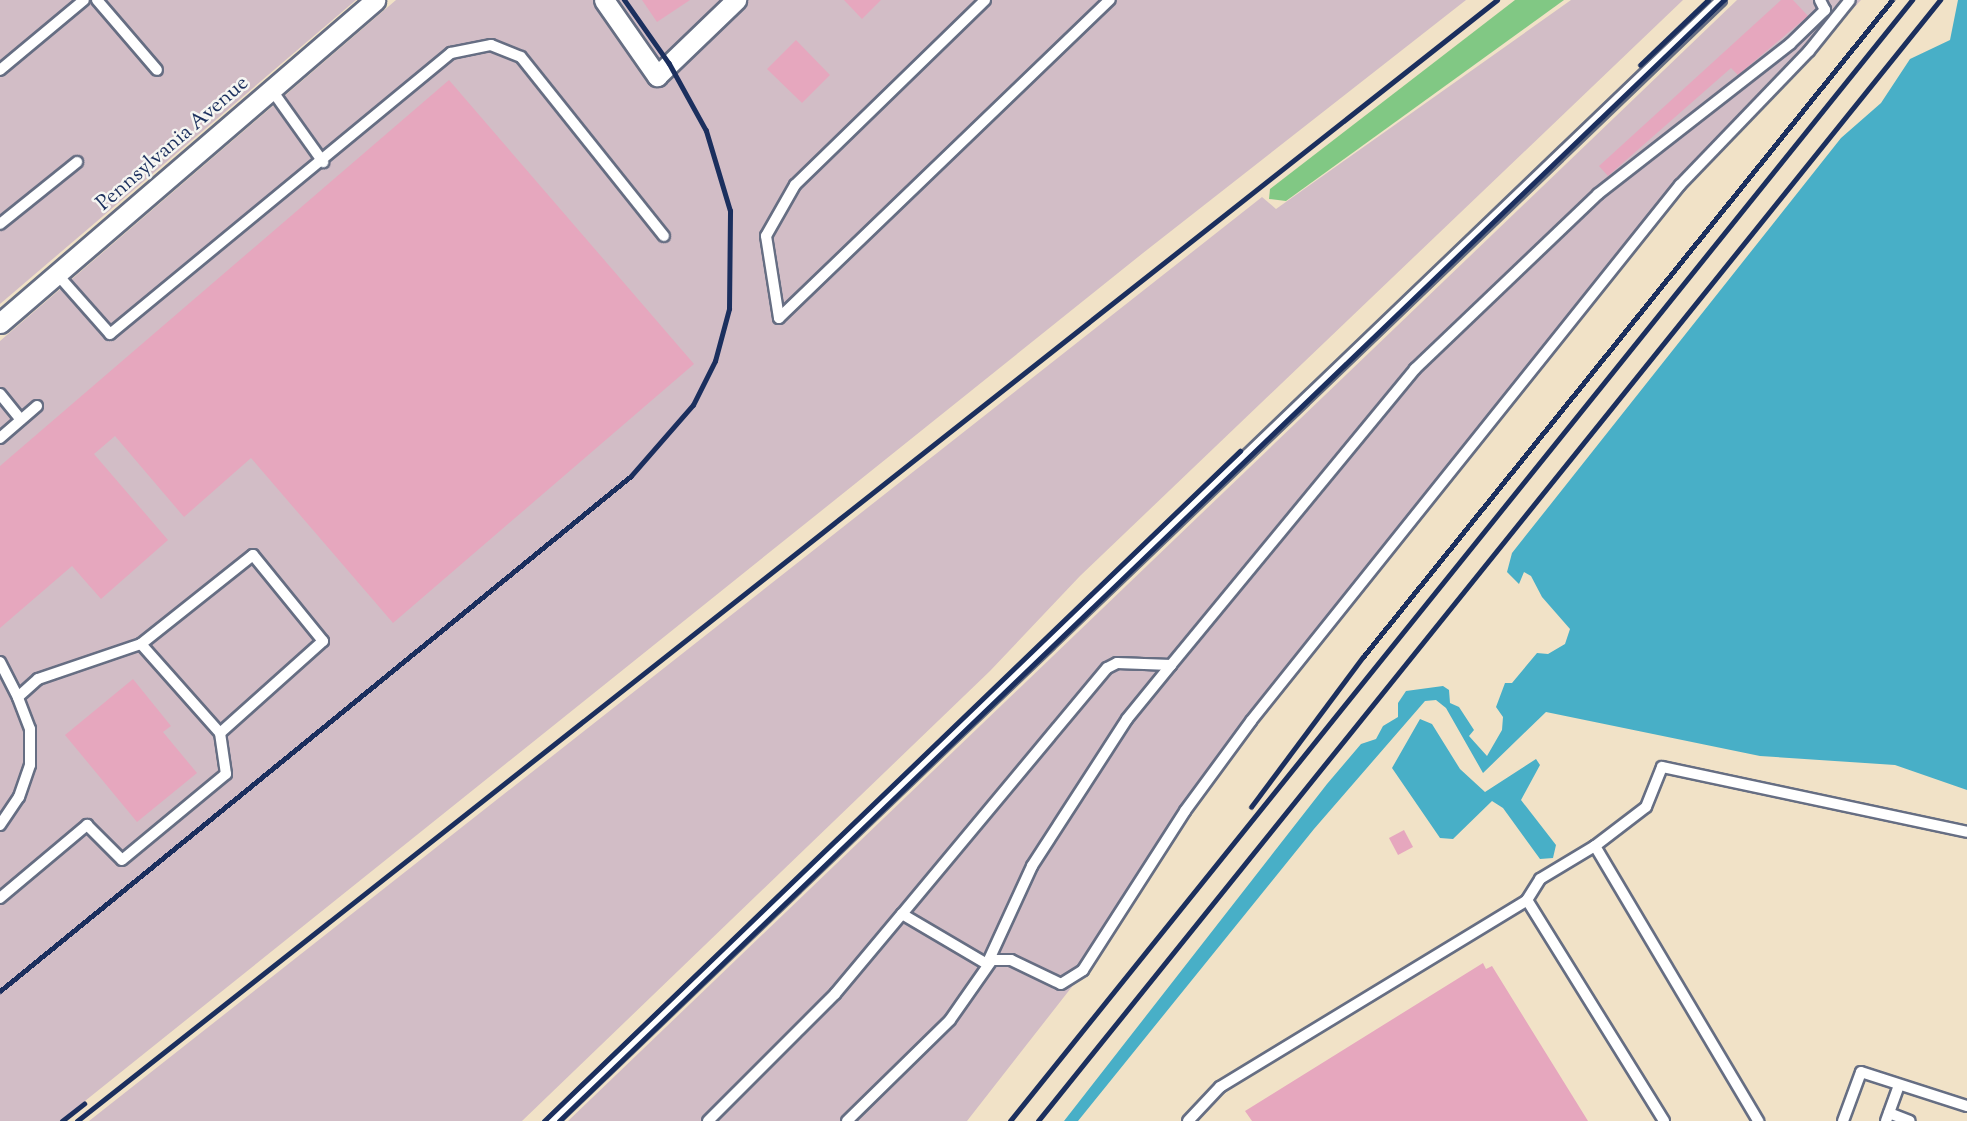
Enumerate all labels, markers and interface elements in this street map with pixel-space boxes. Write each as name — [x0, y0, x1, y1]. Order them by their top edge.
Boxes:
street label: Pennsylvania Avenue — [92, 71, 254, 217]

